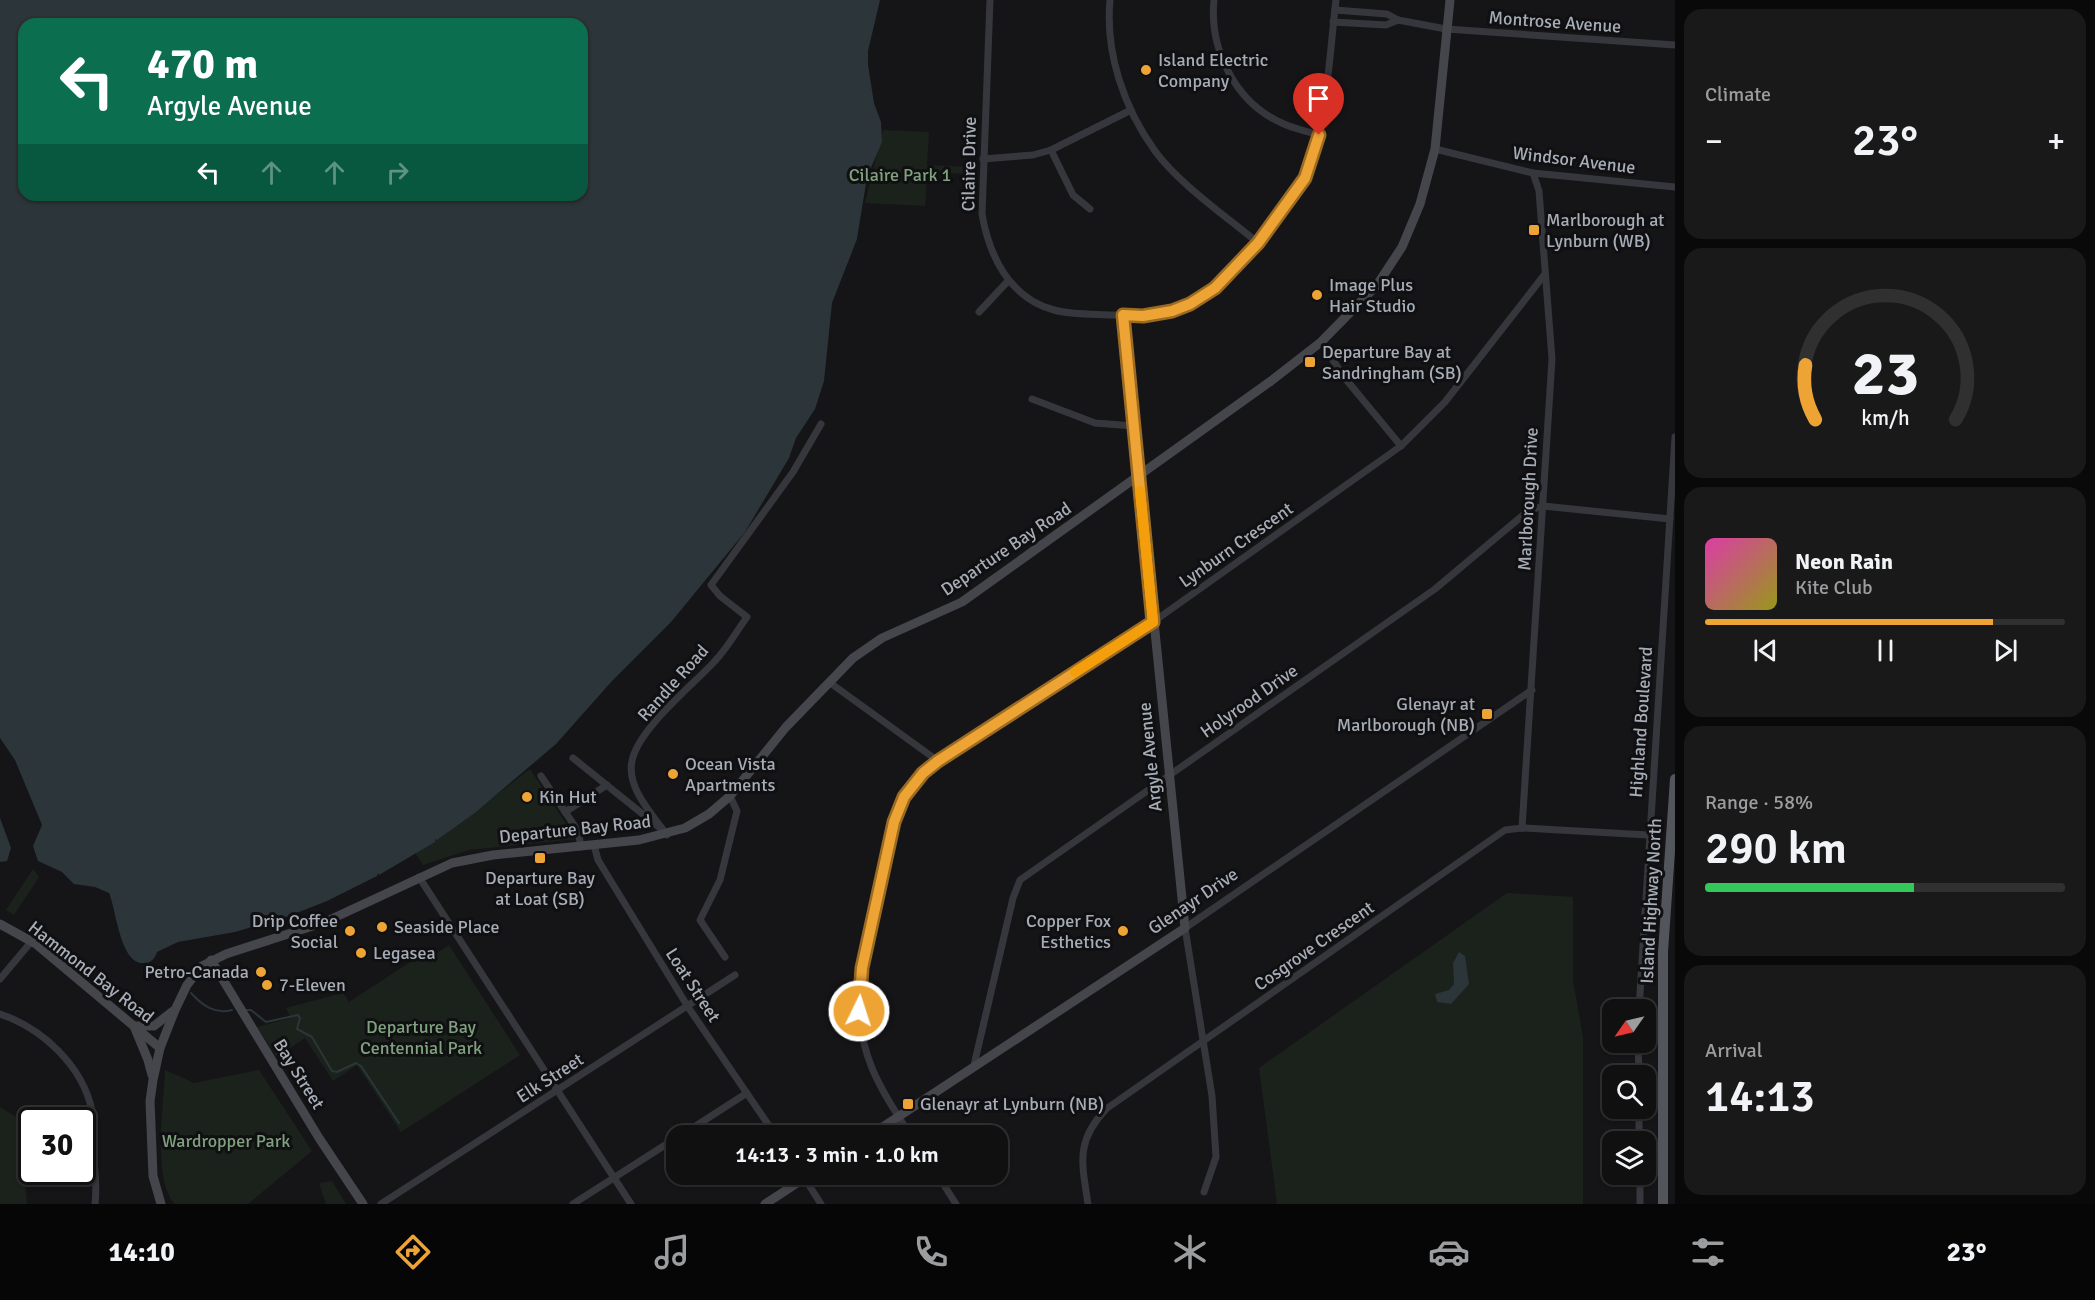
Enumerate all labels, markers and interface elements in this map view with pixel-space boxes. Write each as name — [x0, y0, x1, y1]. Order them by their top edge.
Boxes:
street label: Montrose Avenue — [1488, 6, 1622, 38]
text: 470 m — [147, 39, 258, 90]
icon: left — [48, 42, 126, 120]
place label: Island Electric Company — [1158, 49, 1268, 92]
marker: Island Electric Company — [1139, 63, 1153, 77]
pin — [1293, 73, 1344, 135]
icon: arrive — [1302, 82, 1335, 115]
text: Climate — [1705, 82, 1771, 107]
text: Argyle Avenue — [147, 90, 312, 123]
text: 23° — [1852, 113, 1918, 168]
street label: Cilaire Drive — [957, 117, 981, 211]
text: − — [1705, 121, 1723, 162]
text: + — [2047, 121, 2065, 162]
street label: Windsor Avenue — [1511, 142, 1637, 178]
icon: left — [192, 156, 225, 189]
icon: ahead — [255, 156, 288, 189]
icon: ahead — [318, 156, 351, 189]
icon: right — [381, 156, 414, 189]
park label: Cilaire Park 1 — [849, 164, 951, 186]
place label: Marlborough at Lynburn (WB) — [1546, 209, 1664, 252]
marker: Marlborough at Lynburn (WB) — [1527, 223, 1541, 237]
place label: Image Plus Hair Studio — [1329, 274, 1416, 317]
marker: Image Plus Hair Studio — [1310, 288, 1324, 302]
text: 23 — [1851, 335, 1919, 412]
place label: Departure Bay at Sandringham (SB) — [1322, 341, 1462, 384]
marker: Departure Bay at Sandringham (SB) — [1303, 355, 1317, 369]
text: km/h — [1861, 405, 1909, 431]
street label: Marlborough Drive — [1513, 427, 1543, 571]
street label: Departure Bay Road — [937, 497, 1075, 601]
street label: Lynburn Crescent — [1175, 498, 1297, 592]
text: Neon Rain — [1795, 548, 1893, 575]
text: Kite Club — [1795, 575, 1873, 600]
icon: previous — [1749, 634, 1782, 667]
icon: pause — [1869, 634, 1902, 667]
icon: next — [1989, 634, 2022, 667]
street label: Randle Road — [633, 640, 713, 726]
street label: Highland Boulevard — [1625, 646, 1657, 798]
street label: Holyrood Drive — [1196, 659, 1302, 743]
place label: Glenayr at Marlborough (NB) — [1337, 693, 1475, 736]
street label: Argyle Avenue — [1133, 701, 1167, 813]
marker: Glenayr at Marlborough (NB) — [1480, 707, 1494, 721]
place label: Ocean Vista Apartments — [685, 753, 776, 796]
marker: Ocean Vista Apartments — [666, 767, 680, 781]
place label: Kin Hut — [539, 786, 597, 808]
marker: Kin Hut — [520, 790, 534, 804]
text: Range · 58% — [1705, 790, 1813, 815]
street label: Departure Bay Road — [498, 810, 652, 848]
street label: Island Highway North — [1636, 818, 1666, 984]
text: 290 km — [1705, 821, 1847, 876]
marker: Departure Bay at Loat (SB) — [533, 851, 547, 865]
street label: Glenayr Drive — [1144, 863, 1242, 939]
place label: Departure Bay at Loat (SB) — [485, 867, 596, 910]
street label: Cosgrove Crescent — [1250, 896, 1378, 996]
place label: Drip Coffee Social — [252, 910, 338, 953]
place label: Copper Fox Esthetics — [1026, 910, 1112, 953]
street label: Hammond Bay Road — [24, 916, 158, 1028]
place label: Seaside Place — [394, 916, 499, 938]
marker: Seaside Place — [375, 920, 389, 934]
marker: Drip Coffee Social — [343, 924, 357, 938]
marker: Copper Fox Esthetics — [1116, 924, 1130, 938]
place label: Legasea — [373, 942, 436, 964]
street label: Loat Street — [661, 944, 725, 1026]
marker: Legasea — [354, 946, 368, 960]
place label: Petro-Canada — [145, 961, 249, 983]
marker: Petro-Canada — [254, 965, 268, 979]
place label: 7-Eleven — [279, 974, 346, 996]
marker: 7-Eleven — [260, 978, 274, 992]
position arrow — [827, 979, 891, 1043]
north arrow — [1602, 999, 1656, 1053]
map controls — [1602, 999, 1656, 1185]
park label: Departure Bay Centennial Park — [360, 1016, 482, 1059]
street label: Bay Street — [269, 1035, 329, 1113]
text: Arrival — [1705, 1038, 1763, 1063]
street label: Elk Street — [512, 1048, 588, 1108]
button: search — [1602, 1065, 1656, 1119]
text: 14:13 — [1705, 1069, 1815, 1124]
place label: Glenayr at Lynburn (NB) — [920, 1093, 1104, 1115]
marker: Glenayr at Lynburn (NB) — [901, 1097, 915, 1111]
speed limit sign: 30 — [18, 1107, 96, 1185]
park label: Wardropper Park — [162, 1130, 290, 1152]
button: layers — [1602, 1131, 1656, 1185]
text: 14:13 · 3 min · 1.0 km — [735, 1141, 939, 1168]
icon: directions — [392, 1231, 434, 1273]
icon: music — [651, 1231, 693, 1273]
icon: phone — [910, 1231, 952, 1273]
icon: climate — [1169, 1231, 1211, 1273]
icon: car — [1428, 1231, 1470, 1273]
icon: filters — [1687, 1231, 1729, 1273]
text: 14:10 — [109, 1236, 175, 1269]
text: 23° — [1946, 1236, 1986, 1269]

